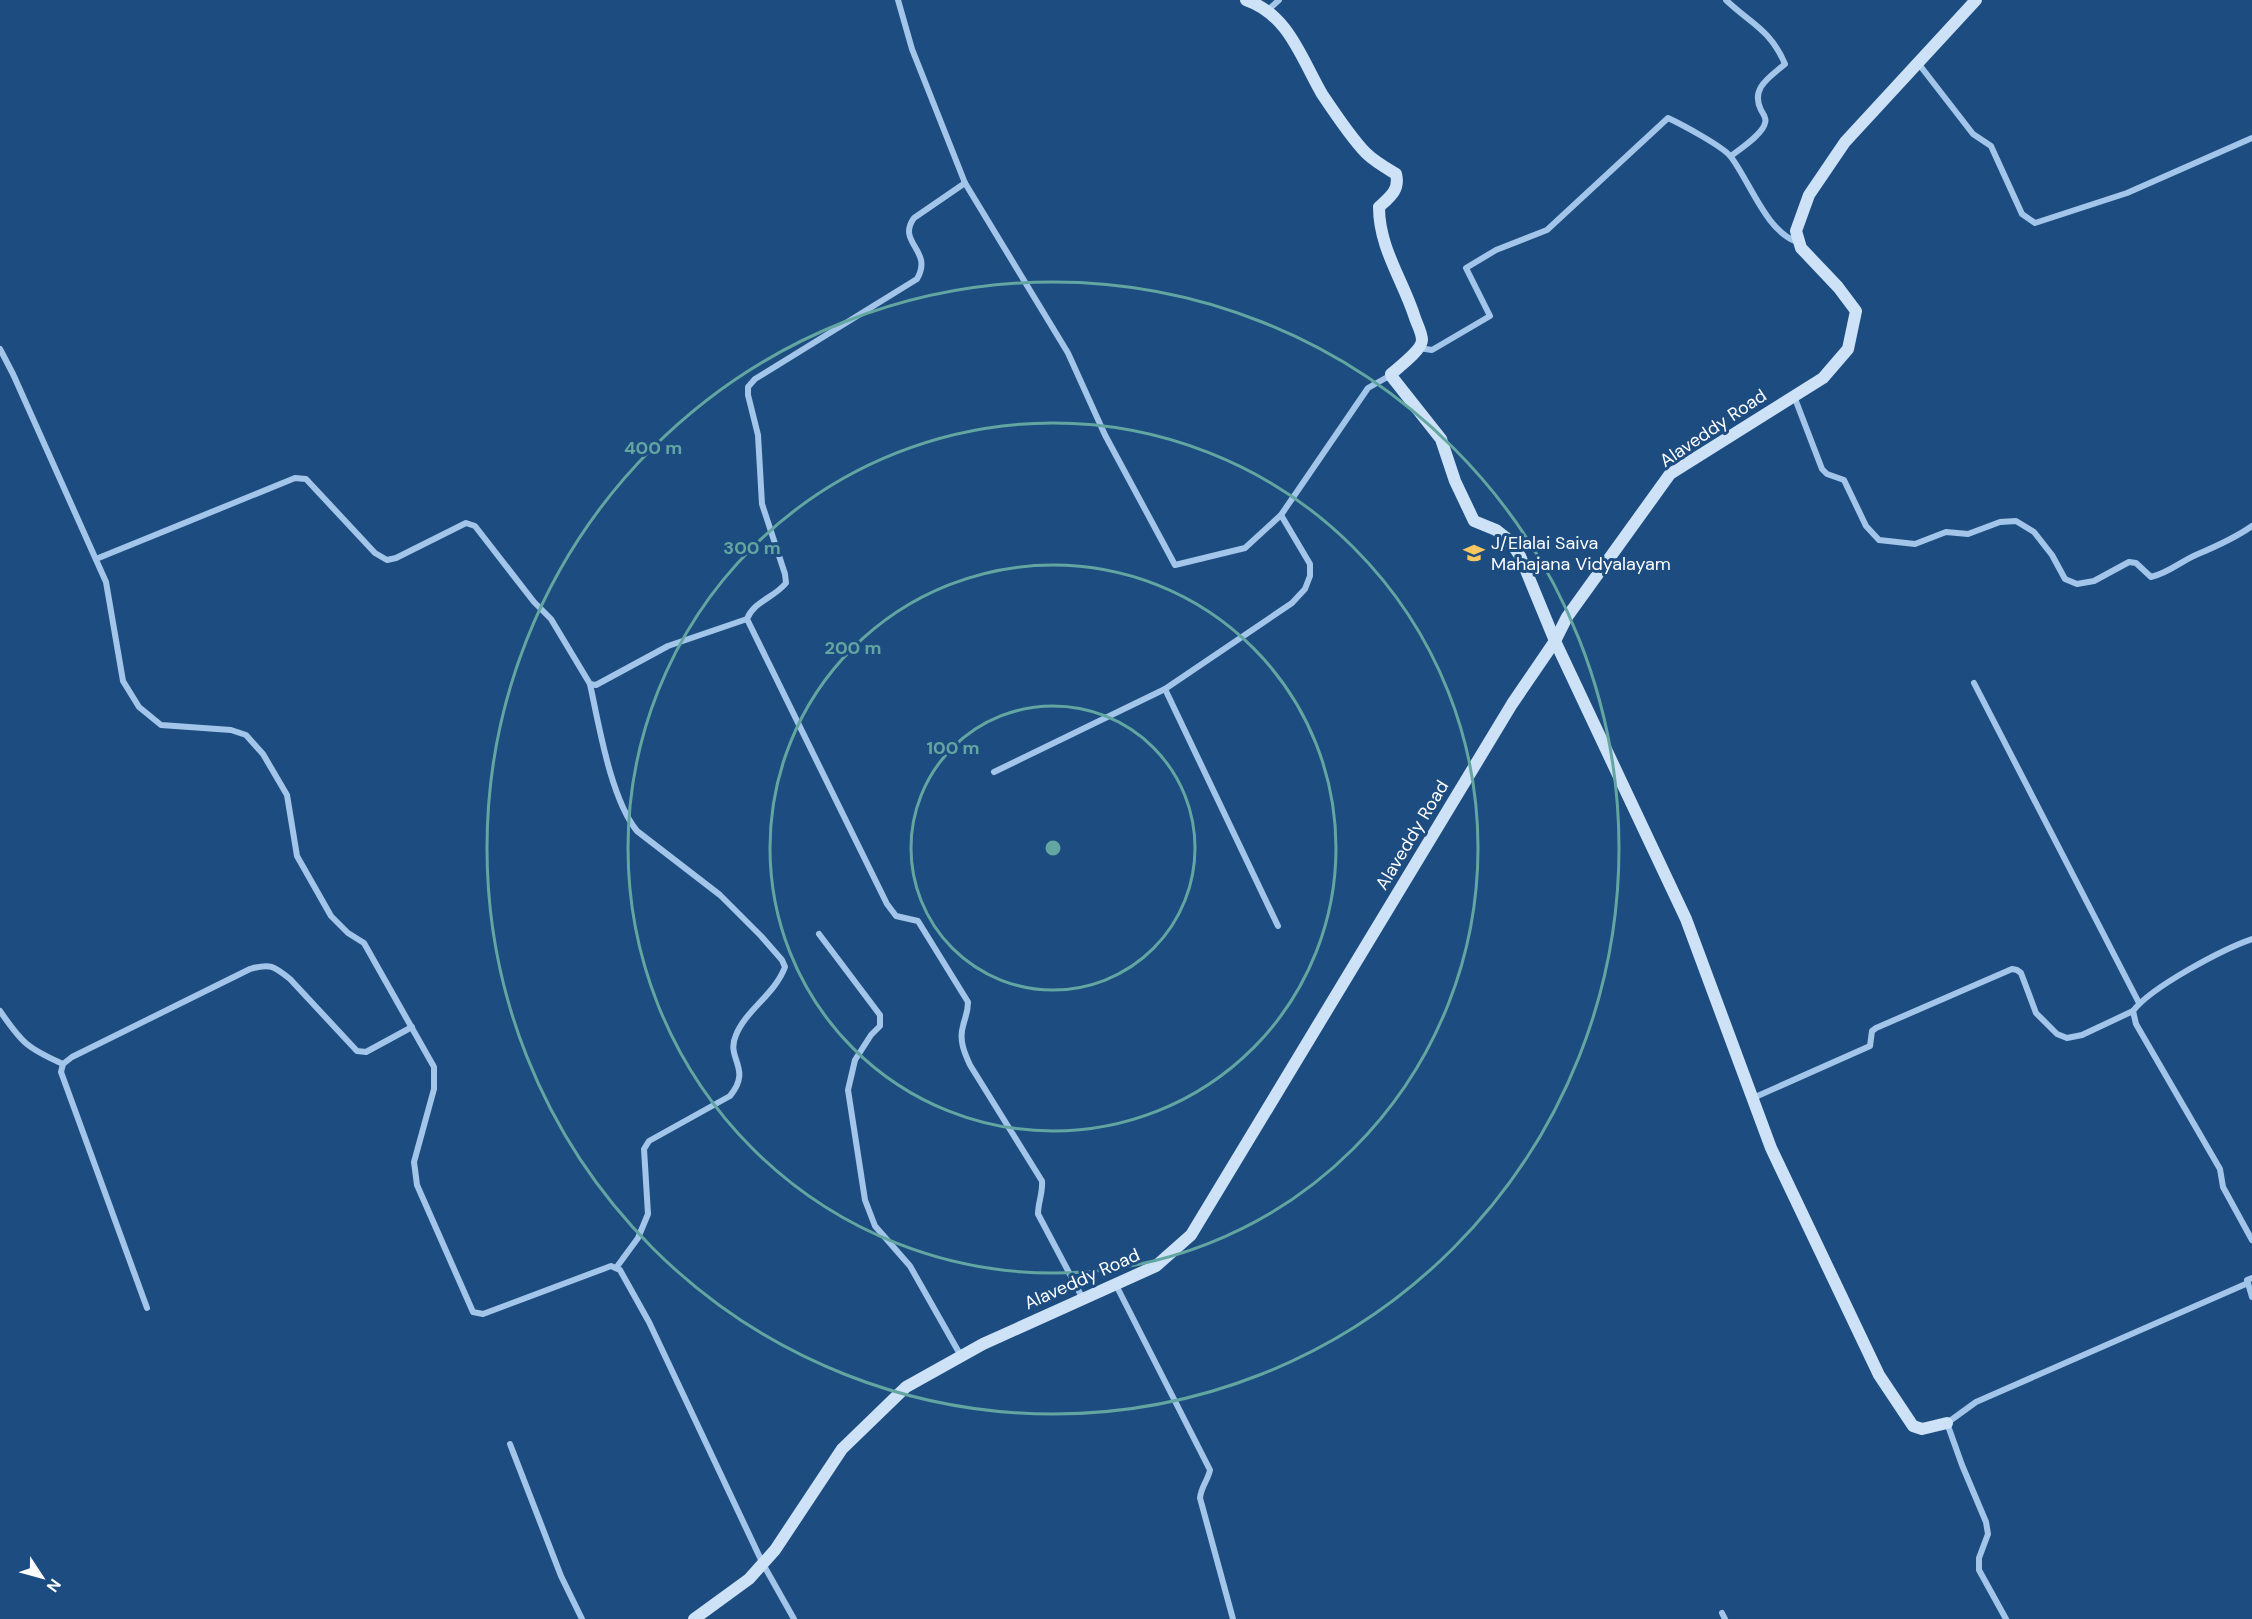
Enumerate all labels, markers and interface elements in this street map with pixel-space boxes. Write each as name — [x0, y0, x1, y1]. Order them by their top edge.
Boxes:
street label: Alaveddy Road — [1655, 383, 1771, 473]
text: 400 m — [624, 436, 682, 460]
place label: J/Elalai Saiva Mahajana Vidyalayam — [1491, 531, 1671, 576]
text: 300 m — [723, 536, 781, 560]
school or university icon: J/Elalai Saiva Mahajana Vidyalayam — [1462, 541, 1486, 565]
text: 200 m — [825, 636, 881, 660]
text: 100 m — [926, 736, 980, 760]
street label: Alaveddy Road — [1370, 776, 1454, 894]
centre of rings — [1043, 838, 1063, 858]
street label: Alaveddy Road — [1021, 1243, 1143, 1315]
north arrow — [12, 1547, 72, 1607]
text: N — [42, 1575, 66, 1596]

